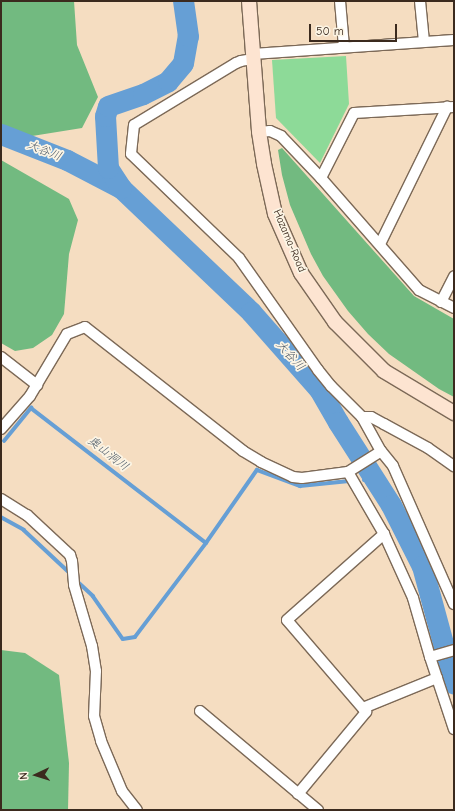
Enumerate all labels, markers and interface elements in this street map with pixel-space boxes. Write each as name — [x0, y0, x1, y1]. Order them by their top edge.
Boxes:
scale bar — [311, 16, 399, 42]
text: 50 m — [316, 24, 344, 38]
water label: 大谷川 — [25, 138, 63, 164]
street label: Hazama-Road — [270, 208, 308, 274]
water label: 大谷川 — [273, 338, 307, 374]
water label: 奥山洞川 — [85, 434, 131, 474]
north arrow — [16, 755, 56, 795]
text: N — [17, 772, 30, 780]

